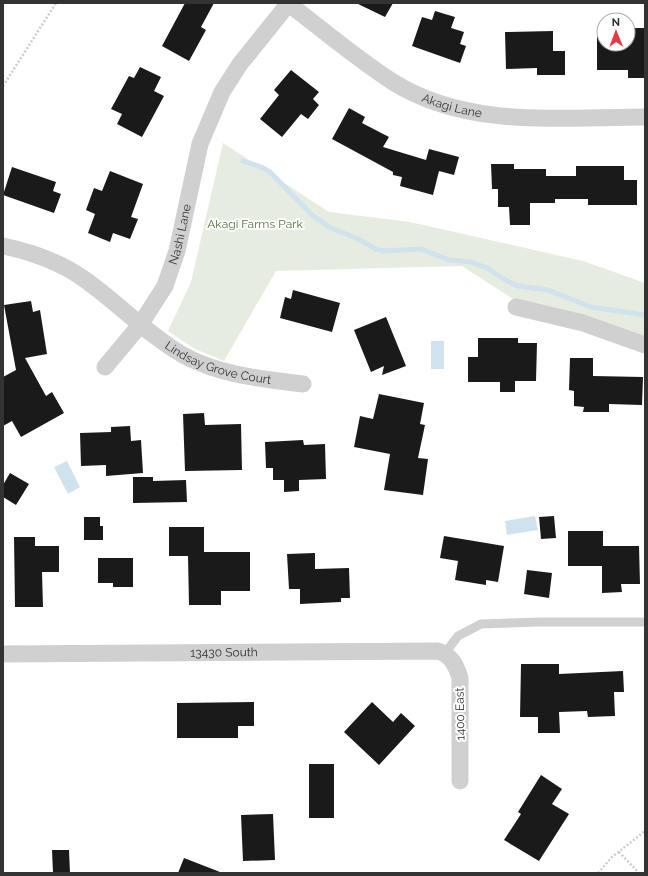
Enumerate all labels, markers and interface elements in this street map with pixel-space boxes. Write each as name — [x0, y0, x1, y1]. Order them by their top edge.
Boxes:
north arrow — [596, 12, 636, 52]
text: N — [612, 16, 620, 29]
street label: Akagi Lane — [420, 91, 483, 120]
street label: Nashi Lane — [166, 203, 194, 266]
park label: Akagi Farms Park — [207, 217, 303, 231]
street label: Lindsay Grove Court — [162, 338, 272, 387]
street label: 13430 South — [190, 645, 258, 660]
street label: 1400 East — [453, 687, 467, 741]

